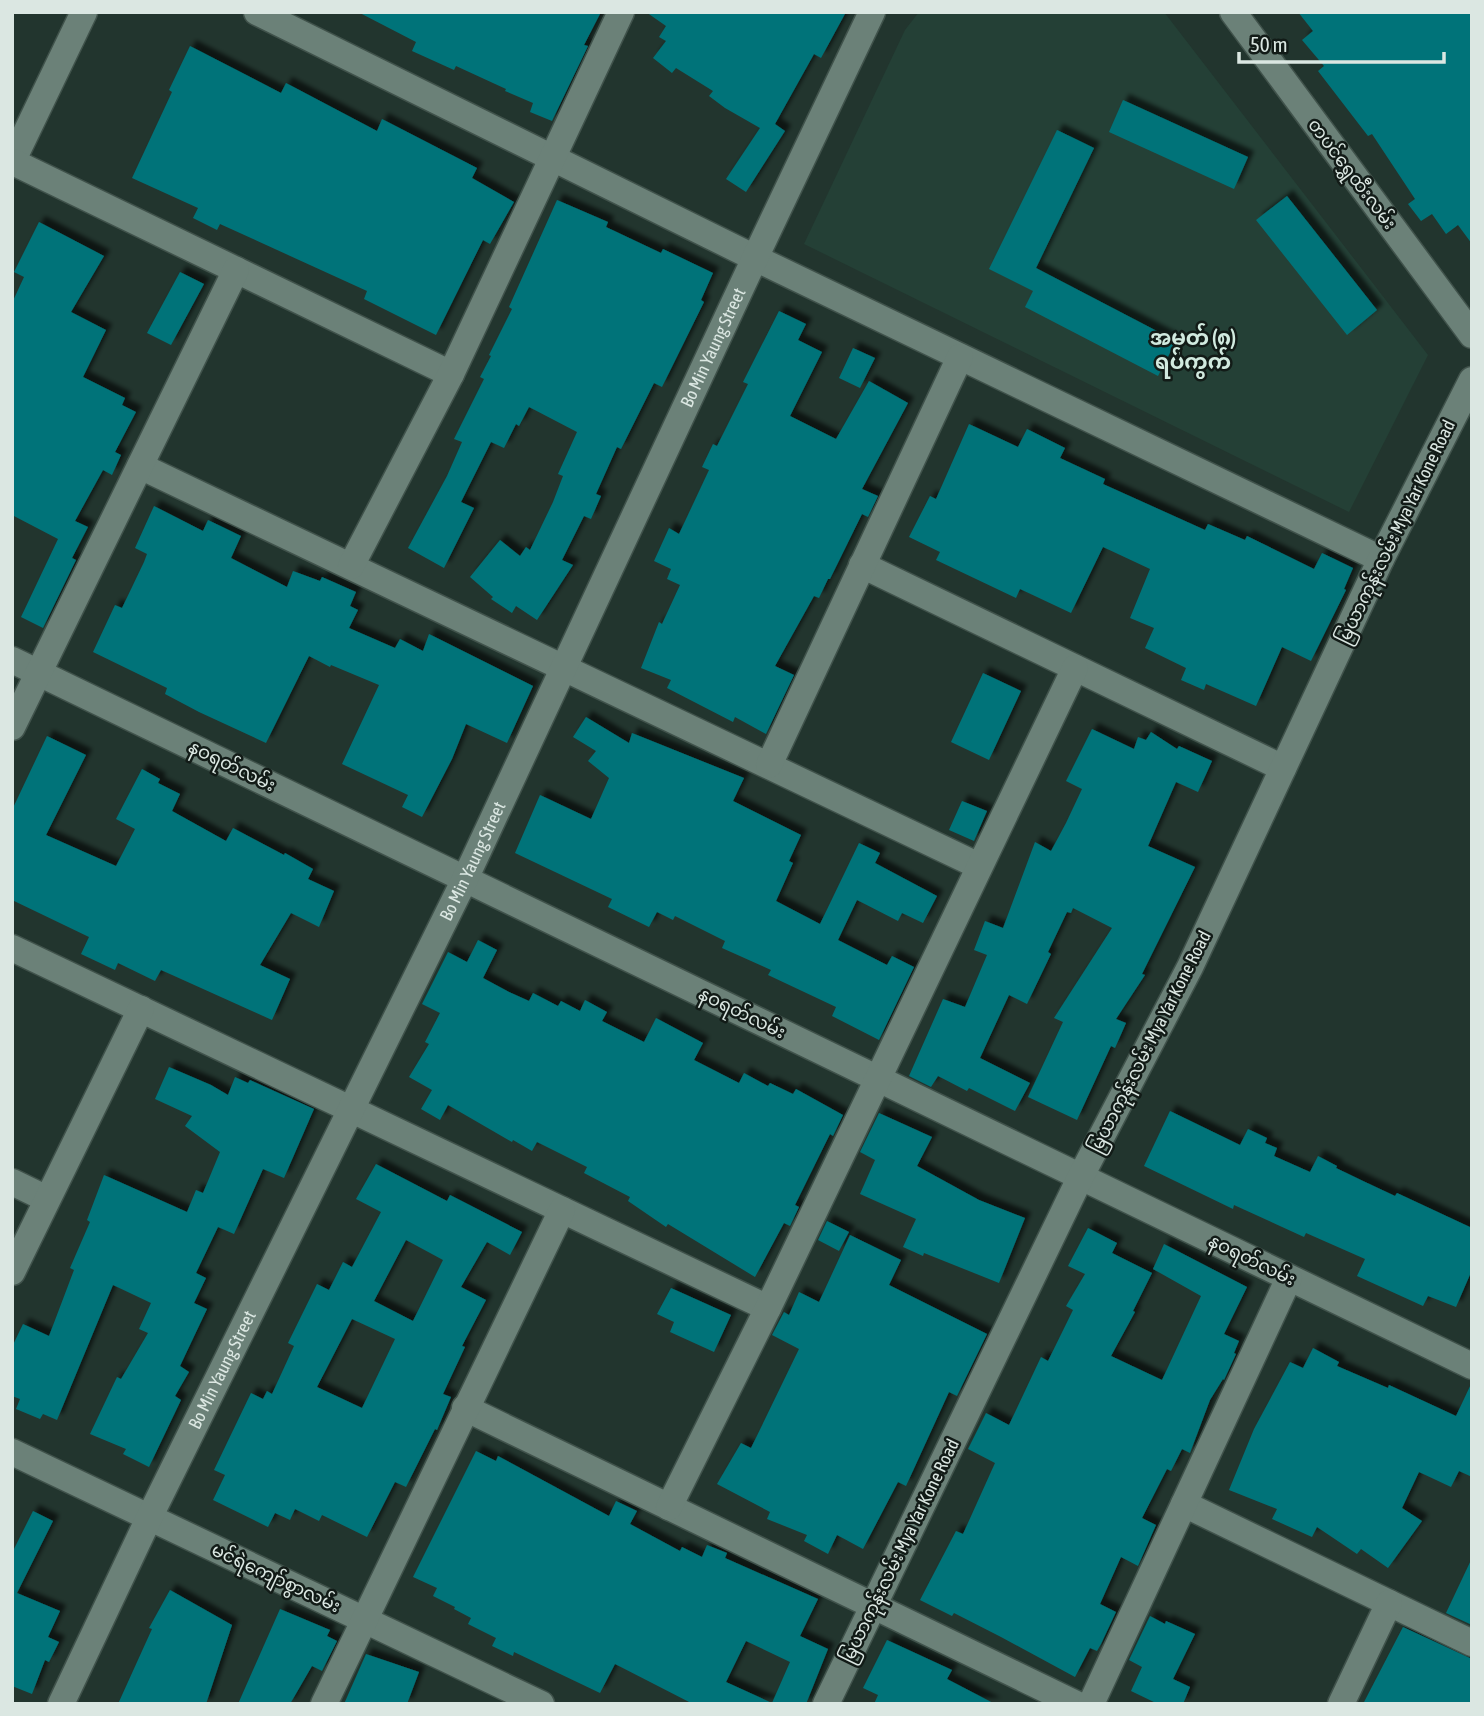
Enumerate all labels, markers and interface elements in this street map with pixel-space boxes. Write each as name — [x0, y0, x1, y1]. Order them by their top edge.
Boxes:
scale bar — [1239, 21, 1444, 65]
text: 50 m — [1250, 32, 1288, 56]
street label: တပင်ရွှေထီးလမ်း — [1300, 113, 1403, 236]
street label: Bo Min Yaung Street — [676, 284, 750, 411]
district label: အမှတ် (၈) ရပ်ကွက် — [1150, 322, 1236, 379]
street label: မြယာကုန်းလမ်း Mya Yar Kone Road — [1330, 416, 1464, 649]
street label: နဝရတ်လမ်း — [183, 734, 280, 800]
street label: Bo Min Yaung Street — [435, 798, 510, 924]
street label: မြယာကုန်းလမ်း Mya Yar Kone Road — [1082, 926, 1219, 1159]
street label: နဝရတ်လမ်း — [693, 981, 790, 1047]
street label: နဝရတ်လမ်း — [1203, 1228, 1300, 1294]
street label: Bo Min Yaung Street — [184, 1307, 260, 1432]
street label: မြယာကုန်းလမ်း Mya Yar Kone Road — [834, 1435, 968, 1668]
street label: မင်ရဲကျော်စွာလမ်း — [206, 1537, 345, 1621]

